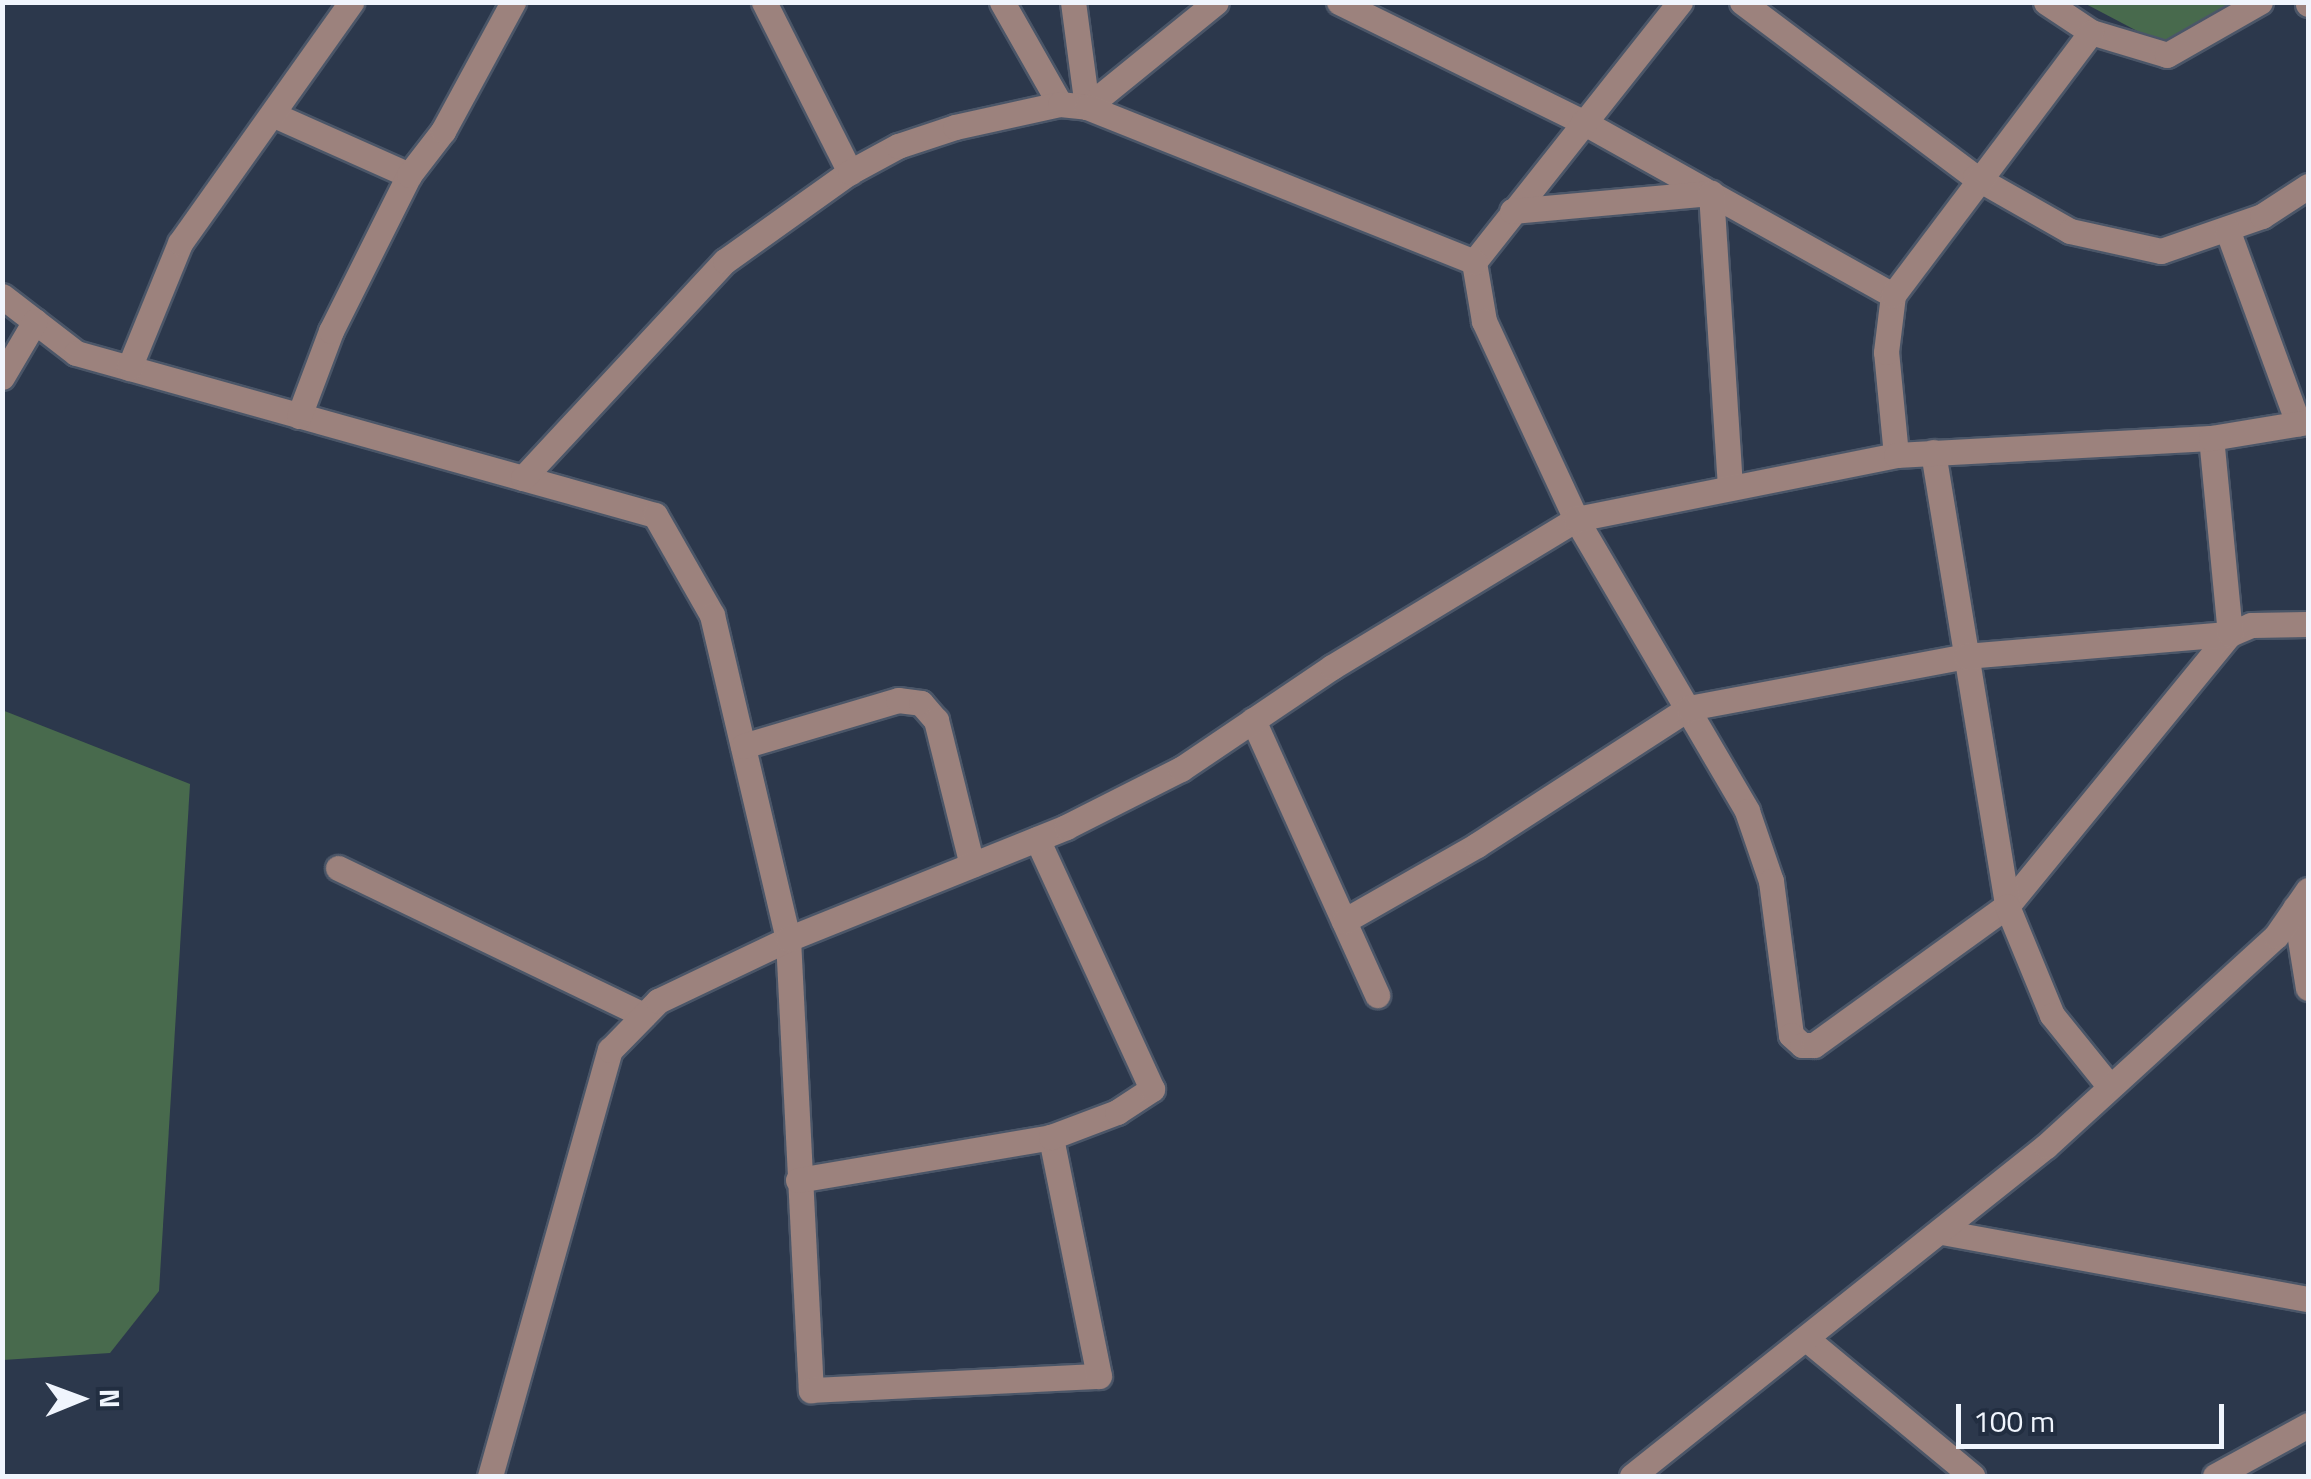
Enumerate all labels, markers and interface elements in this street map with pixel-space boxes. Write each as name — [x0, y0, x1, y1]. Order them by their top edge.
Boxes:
north arrow — [30, 1349, 130, 1449]
scale bar — [1961, 1384, 2228, 1446]
text: N — [89, 1388, 132, 1409]
text: 100 m — [1973, 1398, 2055, 1444]

